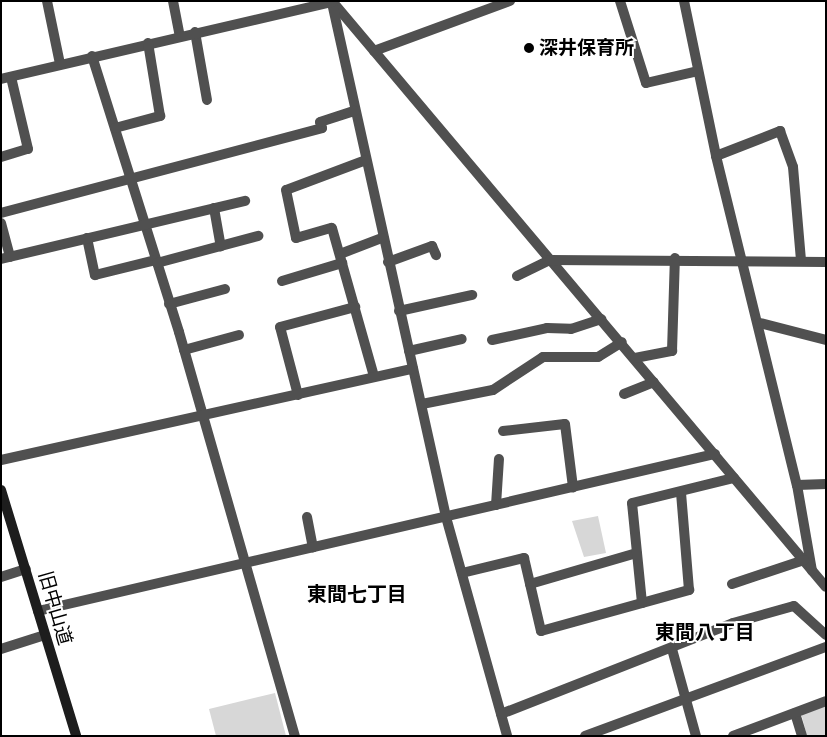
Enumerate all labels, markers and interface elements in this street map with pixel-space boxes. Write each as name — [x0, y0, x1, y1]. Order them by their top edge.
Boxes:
place label: 深井保育所 — [539, 37, 634, 59]
marker: 深井保育所 — [523, 42, 535, 54]
street label: 旧中山道 — [34, 568, 76, 648]
district label: 東間七丁目 — [307, 582, 407, 606]
district label: 東間八丁目 — [655, 620, 755, 644]

